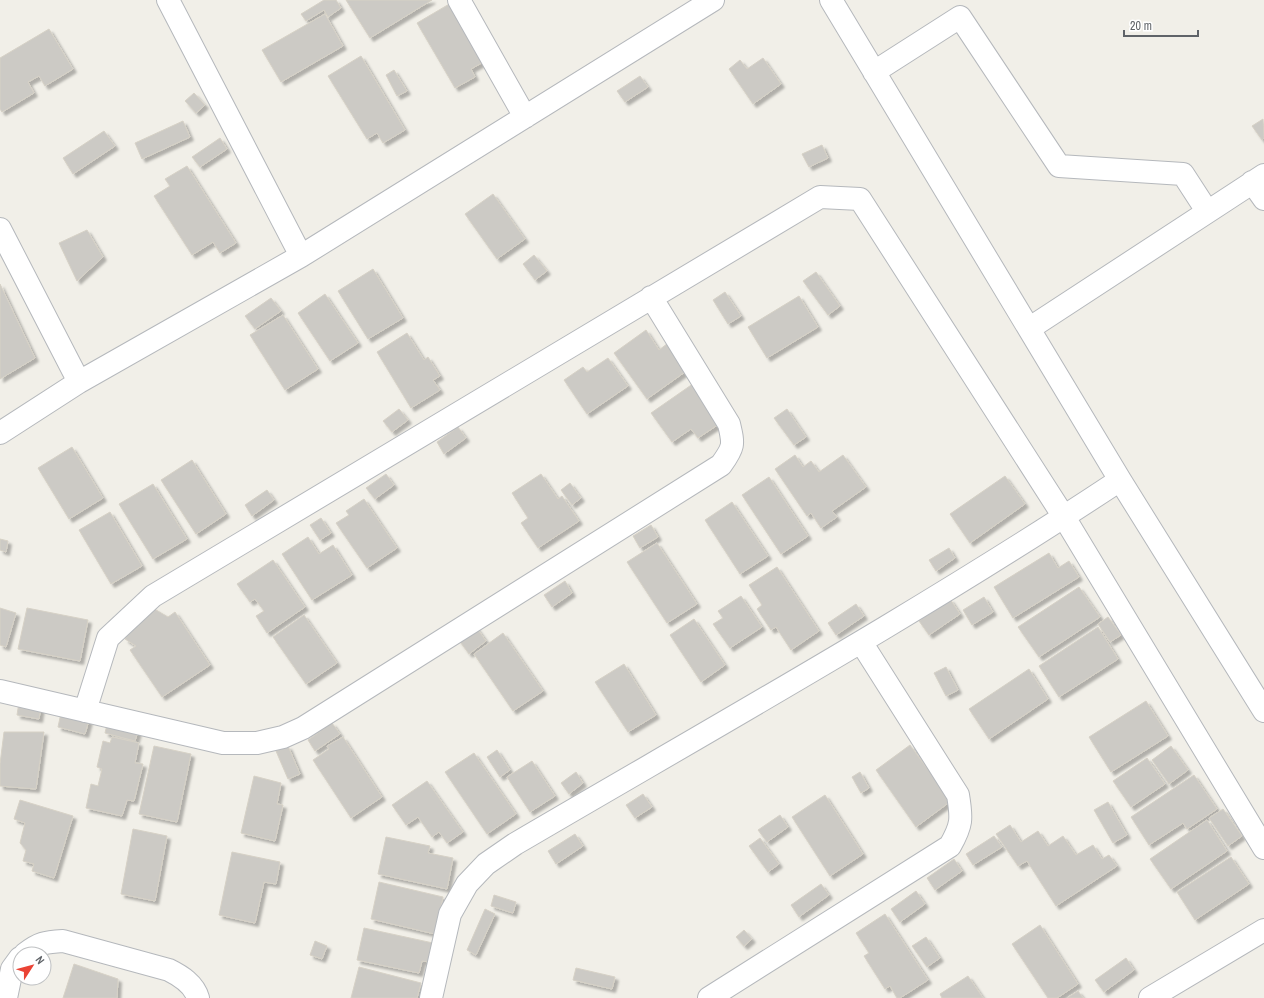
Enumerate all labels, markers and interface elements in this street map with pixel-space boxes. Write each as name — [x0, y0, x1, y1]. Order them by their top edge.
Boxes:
scale bar — [1124, 12, 1198, 38]
text: 20 m — [1130, 18, 1152, 34]
north arrow — [12, 946, 52, 986]
text: N — [33, 953, 48, 967]

